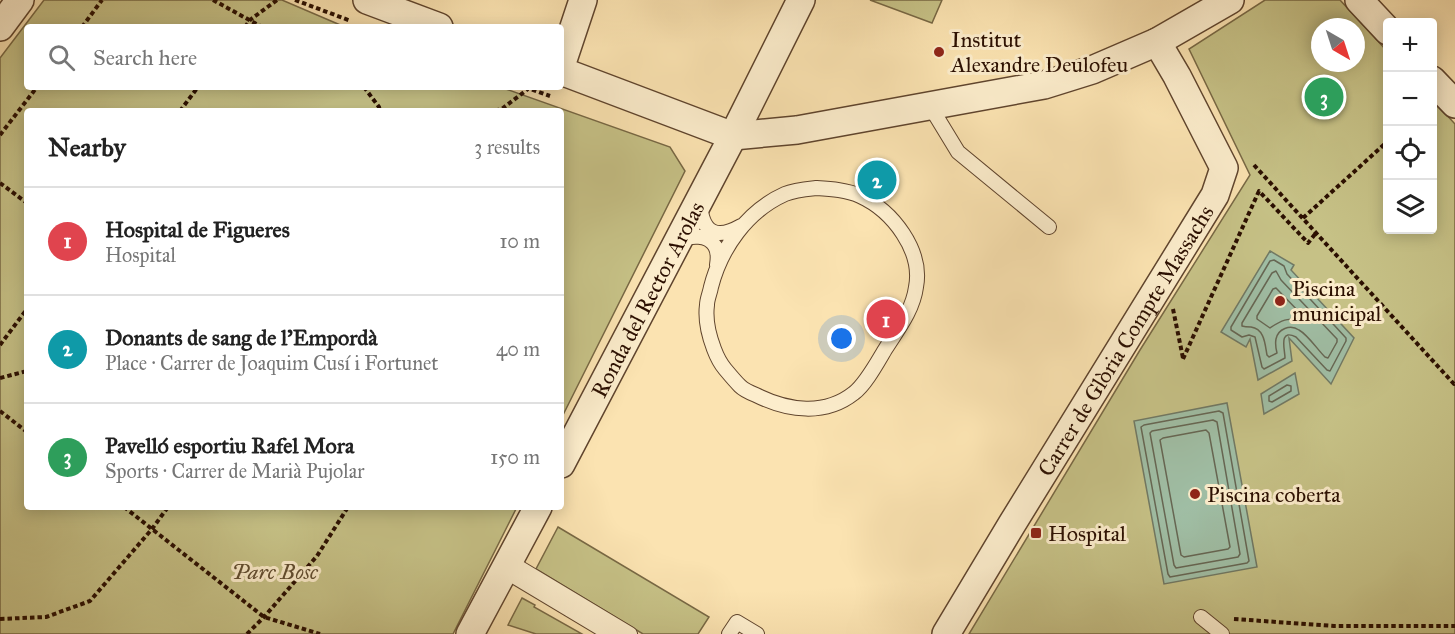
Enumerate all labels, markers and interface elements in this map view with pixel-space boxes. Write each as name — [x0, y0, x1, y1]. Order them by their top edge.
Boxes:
north arrow — [1311, 18, 1365, 72]
map controls — [1383, 18, 1437, 234]
button: + — [1383, 18, 1437, 72]
search box — [24, 24, 564, 90]
place label: Institut Alexandre Deulofeu — [950, 26, 1128, 78]
icon: search — [45, 41, 78, 74]
text: Search here — [93, 44, 197, 71]
marker: Institut Alexandre Deulofeu — [932, 45, 946, 59]
button: − — [1383, 72, 1437, 126]
pin: 3 — [1304, 74, 1344, 120]
button: locate — [1383, 126, 1437, 180]
text: Nearby — [48, 131, 126, 163]
text: 3 results — [474, 135, 540, 159]
pin: 2 — [858, 158, 896, 202]
button: layers — [1383, 180, 1437, 234]
street label: Ronda del Rector Arolas — [585, 197, 710, 402]
street label: Carrer de Glòria Compte Massachs — [1031, 200, 1219, 481]
text: Hospital de Figueres — [105, 216, 290, 243]
text: 1 — [64, 229, 71, 253]
text: 10 m — [499, 229, 540, 253]
text: Hospital — [105, 243, 176, 267]
place label: Piscina municipal — [1292, 275, 1382, 327]
marker: Piscina municipal — [1273, 294, 1287, 308]
pin: 1 — [866, 296, 906, 342]
text: Donants de sang de l'Empordà — [105, 324, 378, 351]
your location — [827, 324, 856, 353]
text: 2 — [63, 337, 72, 361]
text: 40 m — [496, 337, 540, 361]
text: Place · Carrer de Joaquim Cusí i Fortunet — [105, 351, 438, 375]
text: Pavelló esportiu Rafel Mora — [105, 432, 354, 459]
text: 3 — [64, 445, 72, 469]
text: 150 m — [490, 445, 540, 469]
text: Sports · Carrer de Marià Pujolar — [105, 459, 365, 483]
place label: Piscina coberta — [1207, 481, 1341, 508]
marker: Piscina coberta — [1188, 487, 1202, 501]
place label: Hospital — [1048, 520, 1126, 547]
marker: Hospital — [1029, 526, 1043, 540]
park label: Parc Bosc — [232, 558, 319, 585]

